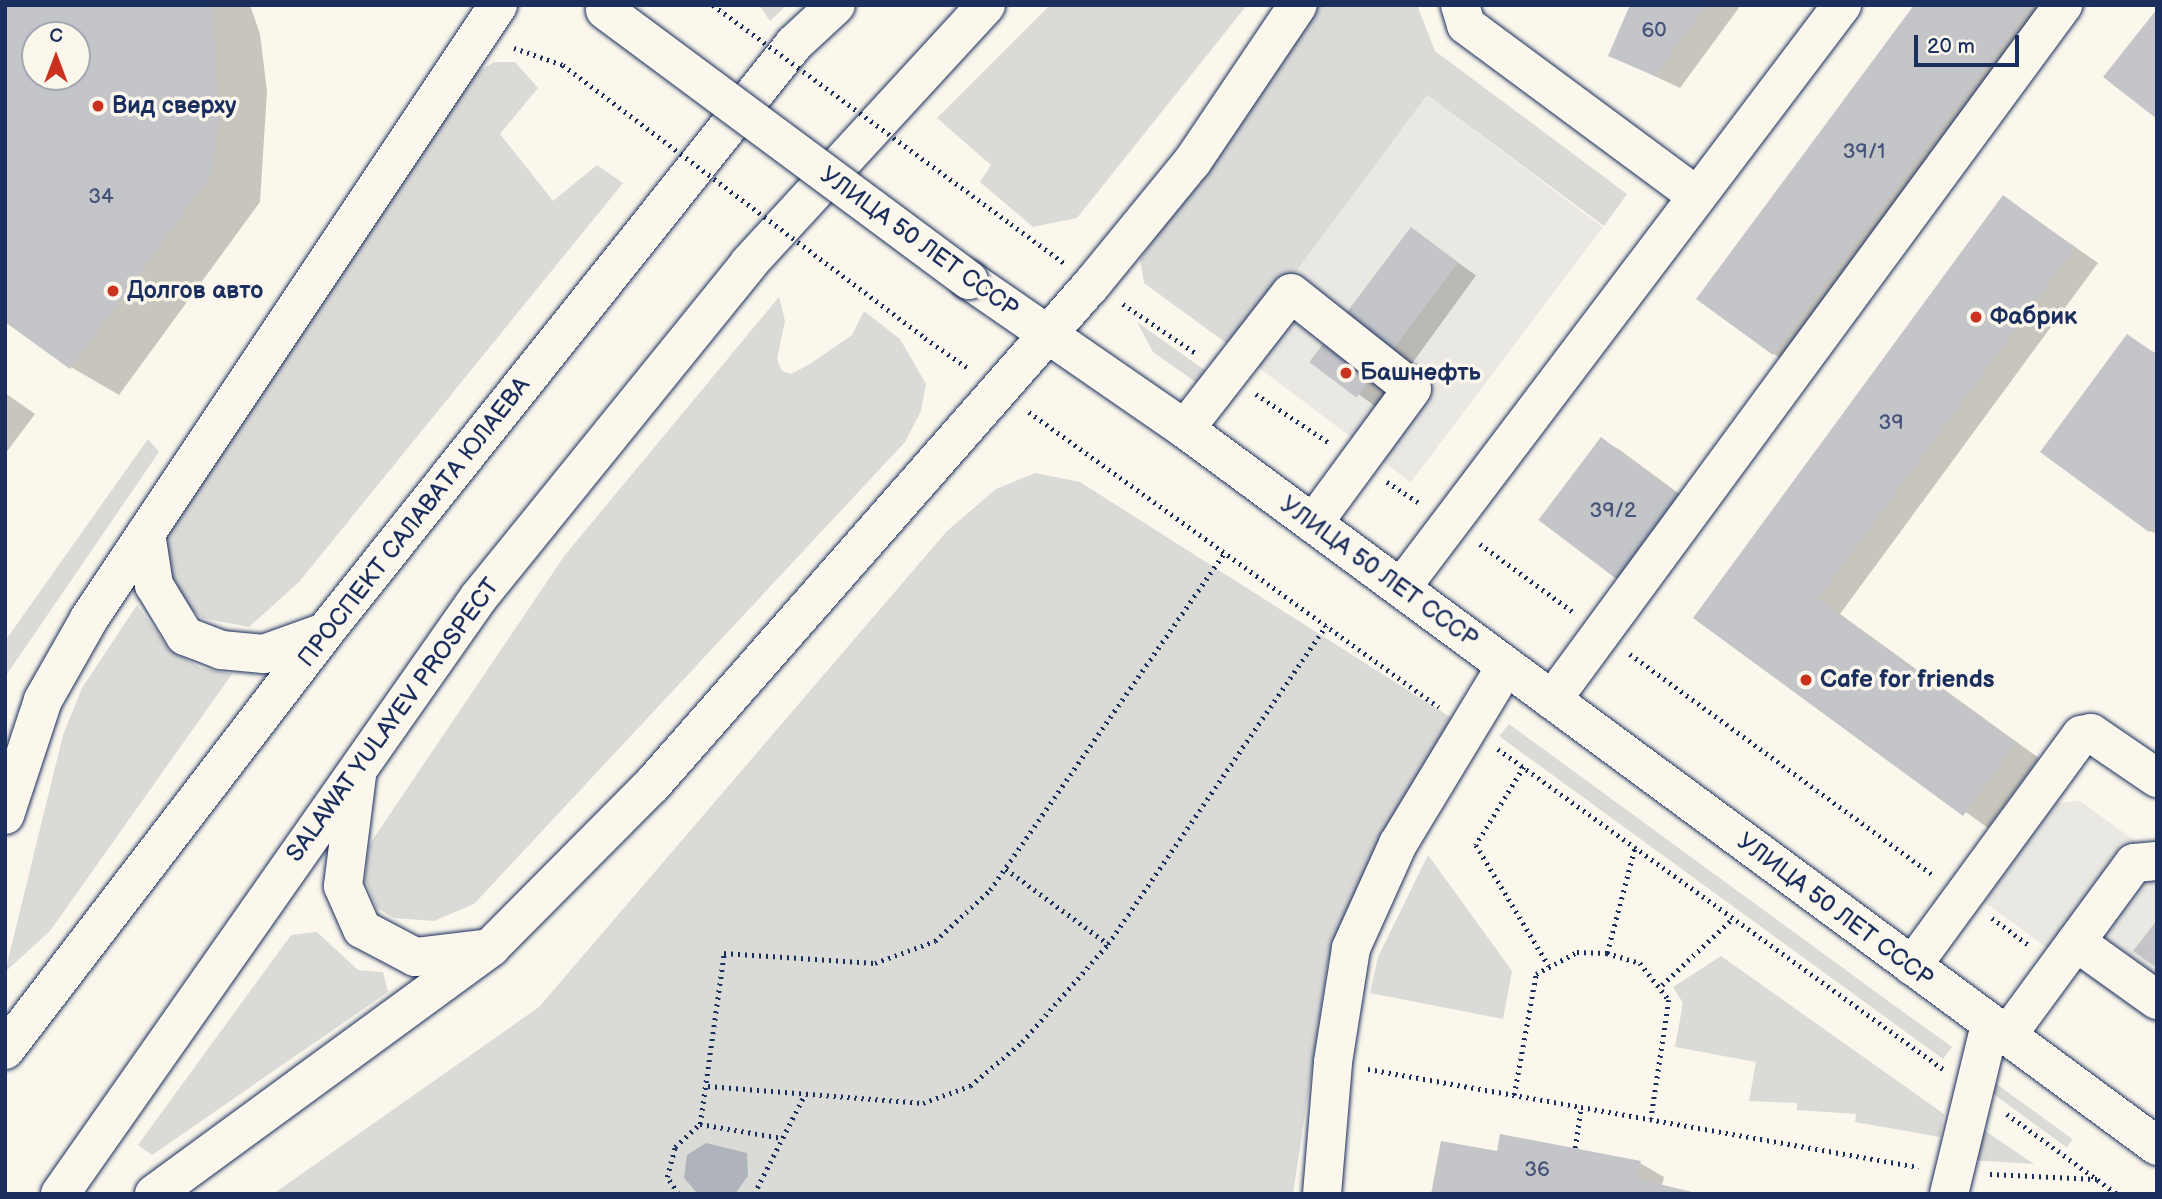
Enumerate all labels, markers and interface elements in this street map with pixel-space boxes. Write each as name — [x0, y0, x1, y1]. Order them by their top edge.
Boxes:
house number: 60 — [1641, 18, 1667, 44]
north arrow — [21, 21, 91, 91]
scale bar — [1917, 21, 2022, 65]
text: С — [49, 25, 63, 48]
text: 20 m — [1927, 34, 1975, 59]
place label: Вид сверху — [112, 92, 237, 120]
marker: Вид сверху — [90, 98, 106, 114]
house number: 39/1 — [1843, 139, 1885, 165]
street label: УЛИЦА 50 ЛЕТ СССР — [814, 161, 1024, 323]
house number: 34 — [88, 184, 114, 210]
place label: Долгов авто — [127, 277, 263, 305]
marker: Долгов авто — [105, 283, 121, 299]
place label: Фабрик — [1990, 303, 2077, 331]
marker: Фабрик — [1968, 309, 1984, 325]
place label: Башнефть — [1360, 359, 1481, 387]
marker: Башнефть — [1338, 365, 1354, 381]
street label: ПРОСПЕКТ САЛАВАТА ЮЛАЕВА — [292, 371, 536, 673]
house number: 39 — [1878, 410, 1904, 436]
street label: УЛИЦА 50 ЛЕТ СССР — [1274, 491, 1484, 653]
house number: 39/2 — [1590, 498, 1636, 524]
street label: SALAWAT YULAYEV PROSPECT — [280, 572, 506, 868]
place label: Cafe for friends — [1820, 666, 1995, 694]
marker: Cafe for friends — [1798, 672, 1814, 688]
street label: УЛИЦА 50 ЛЕТ СССР — [1731, 827, 1939, 993]
house number: 36 — [1524, 1157, 1550, 1183]

